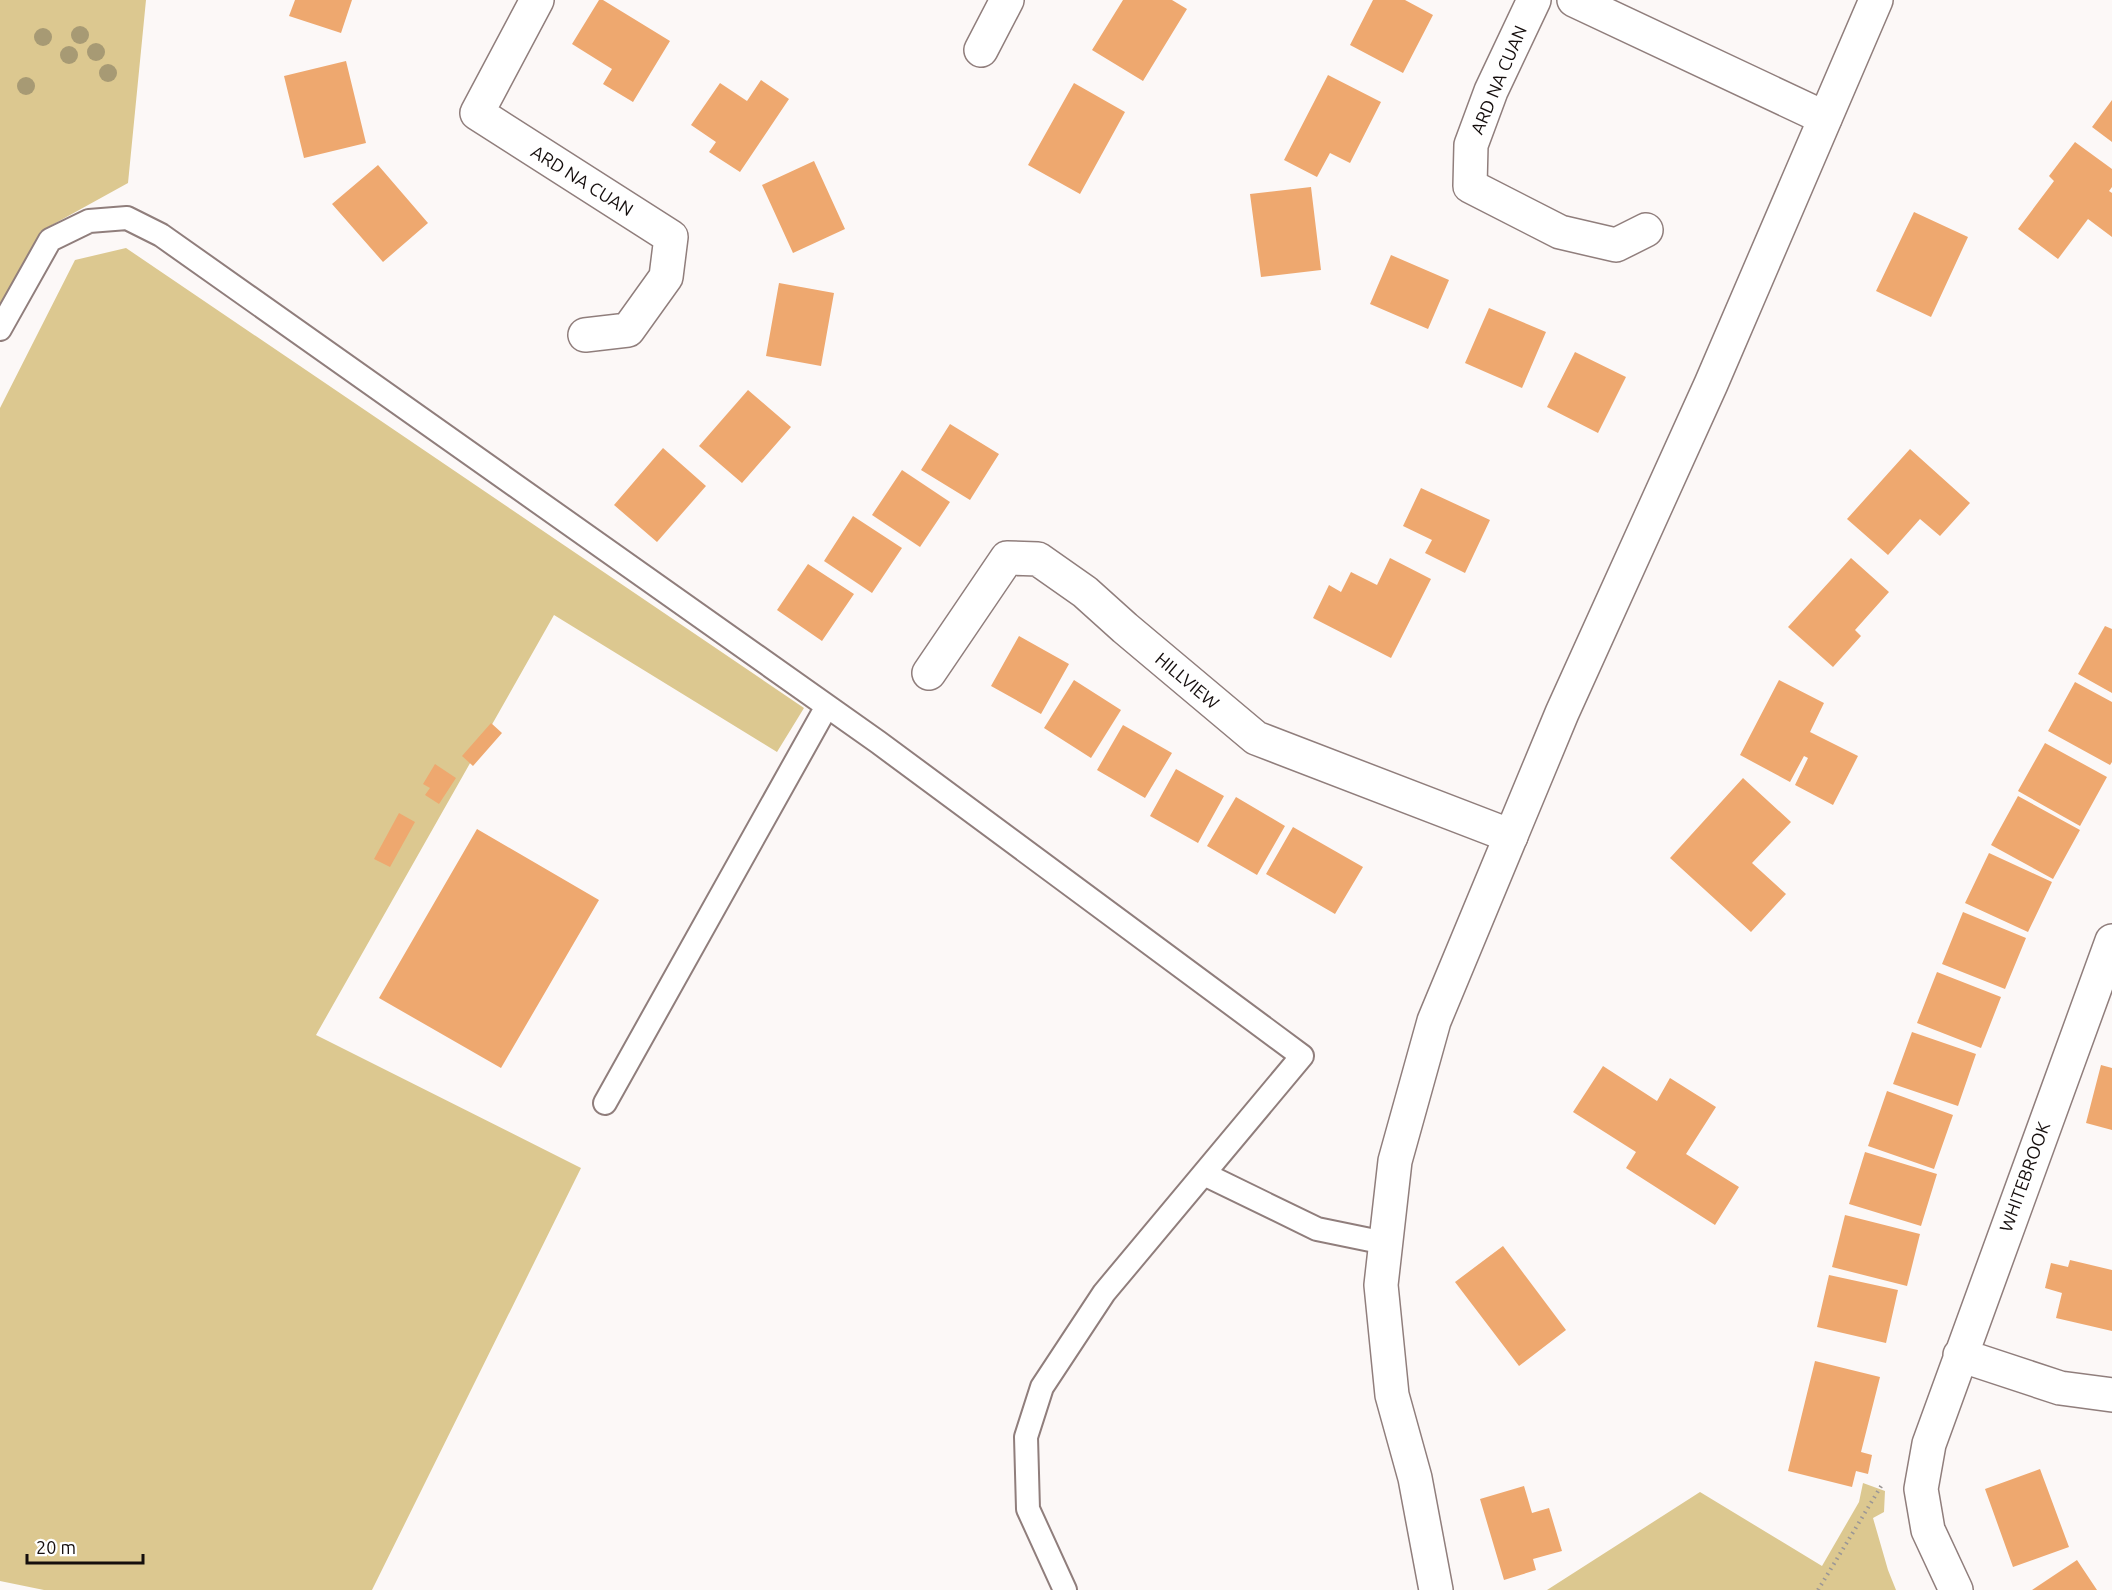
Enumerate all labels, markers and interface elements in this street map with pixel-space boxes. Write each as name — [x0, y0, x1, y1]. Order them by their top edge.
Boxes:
street label: ARD NA CUAN — [1466, 22, 1530, 137]
street label: ARD NA CUAN — [528, 141, 637, 219]
street label: HILLVIEW — [1152, 648, 1224, 713]
street label: WHITEBROOK — [1995, 1119, 2053, 1234]
scale bar — [27, 1527, 142, 1565]
text: 20 m — [36, 1537, 76, 1557]

